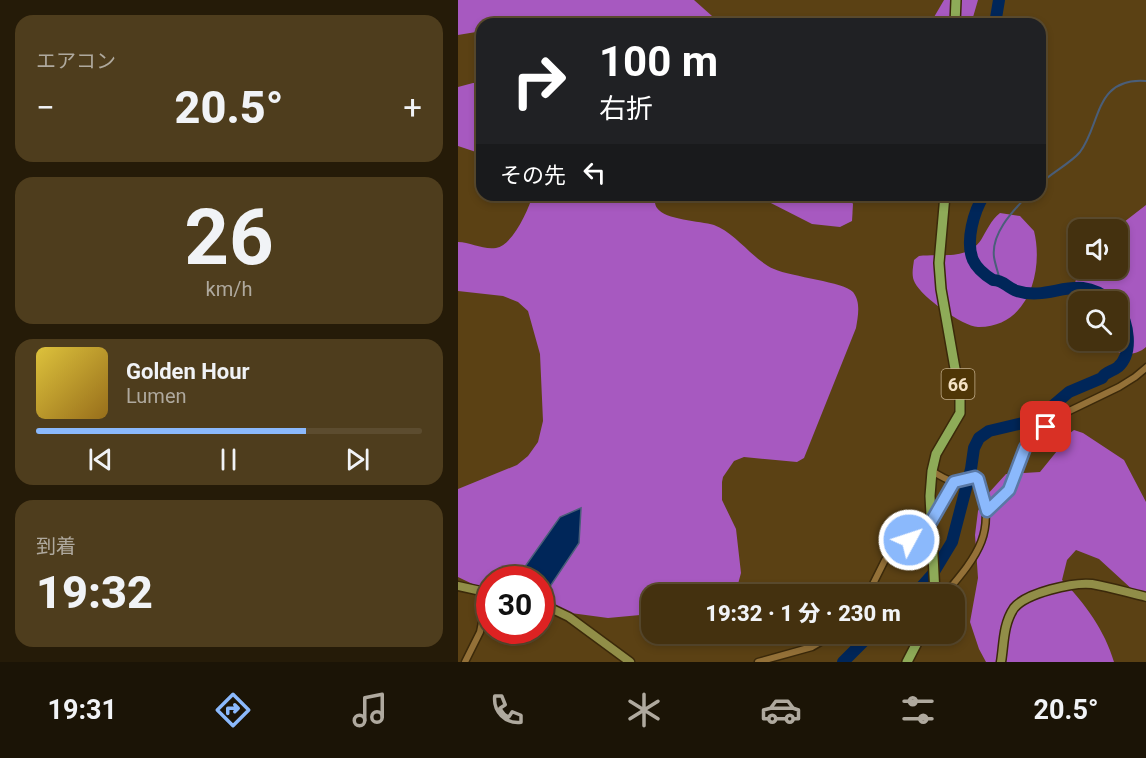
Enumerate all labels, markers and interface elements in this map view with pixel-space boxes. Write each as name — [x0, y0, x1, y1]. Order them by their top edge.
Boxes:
text: 100 m — [599, 37, 718, 86]
icon: right — [500, 42, 578, 120]
text: エアコン — [36, 49, 116, 73]
text: 20.5° — [175, 81, 284, 134]
text: − — [36, 88, 55, 127]
text: + — [403, 88, 422, 127]
text: 右折 — [599, 93, 653, 125]
icon: left — [578, 156, 611, 189]
text: その先 — [500, 163, 566, 188]
text: 26 — [184, 192, 274, 283]
map controls — [1068, 219, 1128, 351]
button: sound — [1068, 219, 1128, 279]
text: km/h — [206, 277, 252, 301]
button: search — [1068, 291, 1128, 351]
text: Golden Hour — [126, 359, 250, 384]
road number: 66 — [942, 369, 974, 399]
text: Lumen — [126, 384, 187, 408]
pin — [1020, 401, 1071, 452]
icon: arrive — [1029, 410, 1062, 443]
icon: previous — [84, 443, 117, 476]
icon: pause — [212, 443, 245, 476]
icon: next — [341, 443, 374, 476]
position arrow — [877, 508, 941, 572]
text: 到着 — [36, 534, 76, 558]
text: 19:32 — [36, 566, 153, 619]
speed limit sign: 30 — [476, 566, 554, 644]
text: 19:32 · 1 分 · 230 m — [705, 601, 901, 626]
icon: directions — [212, 689, 254, 731]
icon: music — [349, 689, 391, 731]
icon: phone — [486, 689, 528, 731]
icon: climate — [623, 689, 665, 731]
icon: car — [760, 689, 802, 731]
icon: filters — [897, 689, 939, 731]
text: 19:31 — [47, 694, 117, 726]
text: 20.5° — [1034, 694, 1098, 726]

